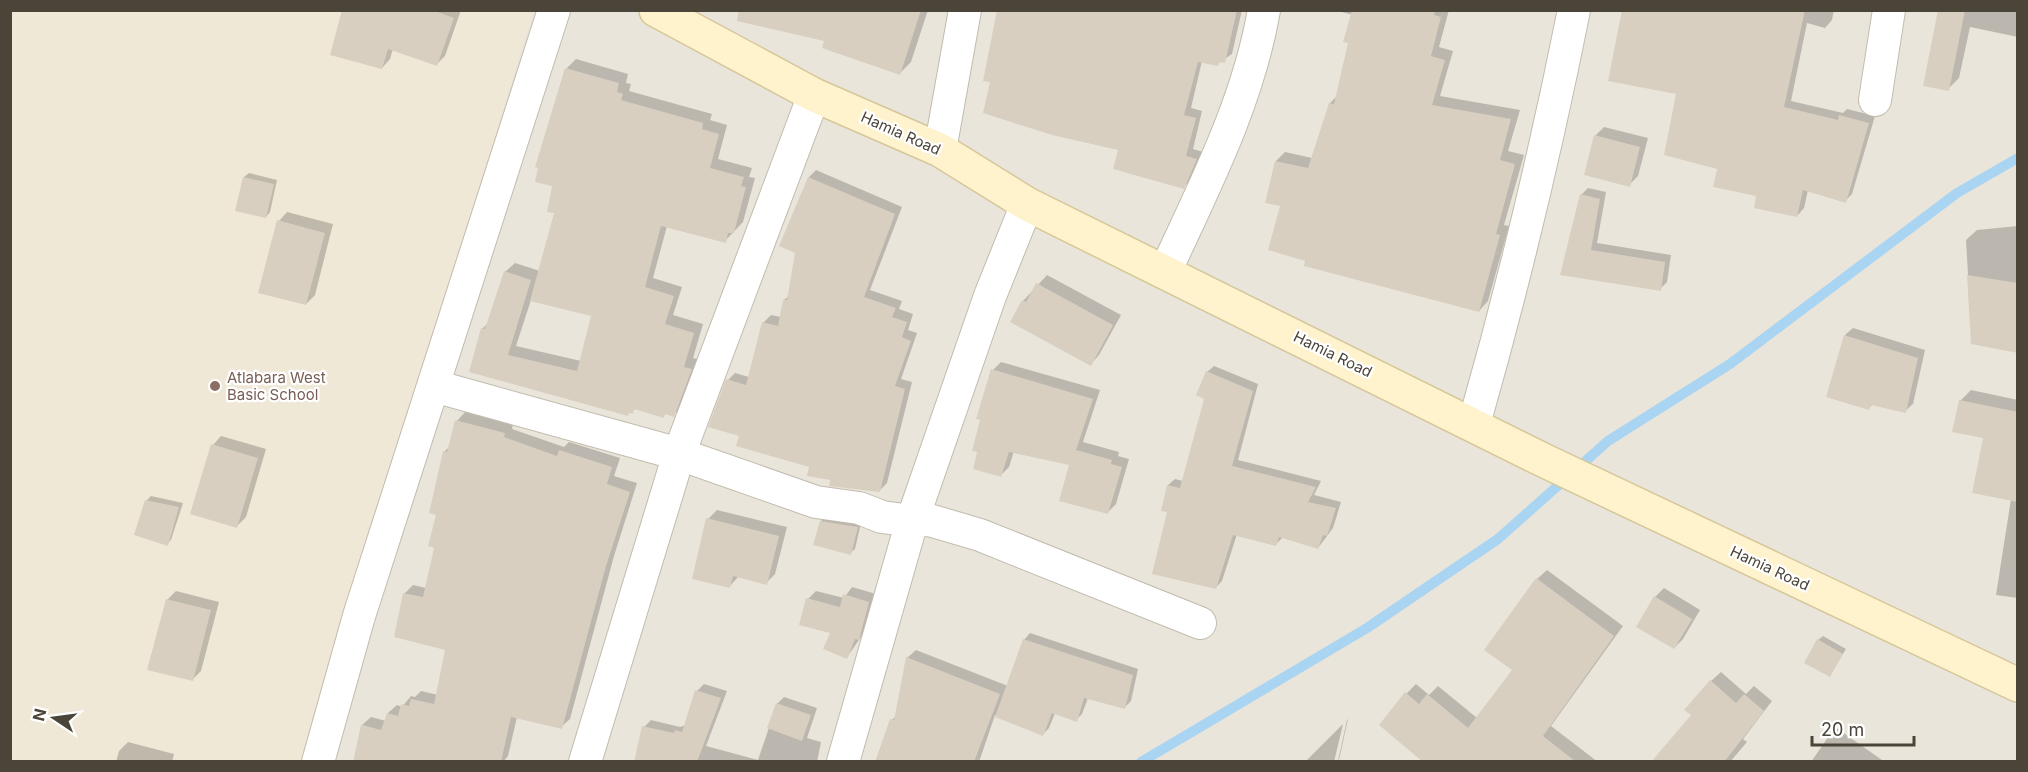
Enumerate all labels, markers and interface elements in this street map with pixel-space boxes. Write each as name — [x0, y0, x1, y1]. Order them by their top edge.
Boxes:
street label: Hamia Road — [858, 107, 944, 159]
street label: Hamia Road — [1291, 327, 1375, 381]
place label: Atlabara West Basic School — [227, 368, 326, 404]
marker: Atlabara West Basic School — [208, 379, 222, 393]
street label: Hamia Road — [1727, 541, 1813, 595]
north arrow — [24, 688, 84, 748]
text: N — [28, 706, 51, 723]
scale bar — [1812, 709, 1914, 747]
text: 20 m — [1821, 719, 1864, 740]

